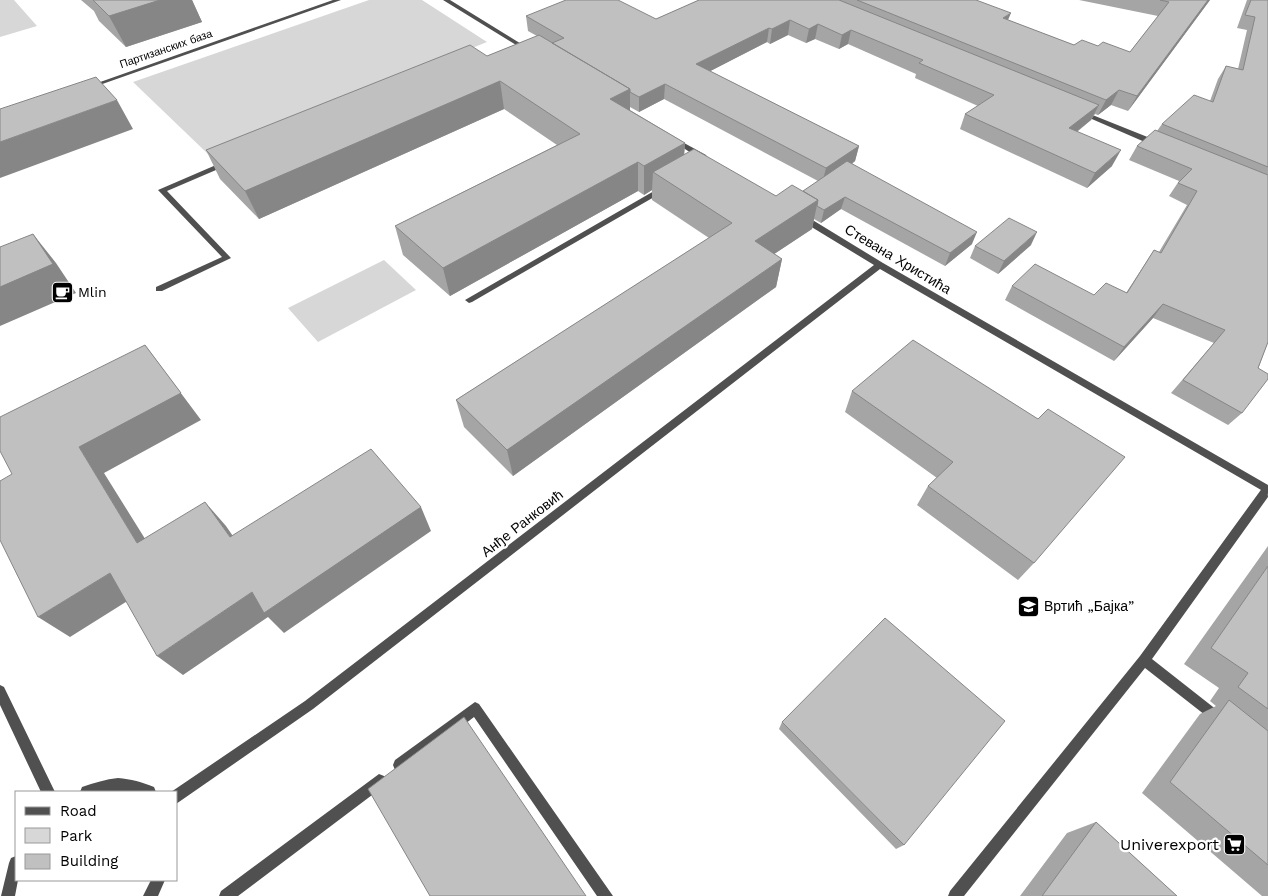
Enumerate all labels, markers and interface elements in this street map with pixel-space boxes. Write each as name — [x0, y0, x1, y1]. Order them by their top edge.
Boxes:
street label: Партизанских база — [118, 27, 215, 71]
street label: Стевана Христића — [842, 221, 954, 297]
cafe icon: Mlin — [50, 280, 74, 304]
place label: Mlin — [78, 284, 107, 300]
street label: Анђе Ранковић — [478, 486, 566, 560]
school or university icon: Вртић „Бајка” — [1016, 594, 1040, 618]
place label: Вртић „Бајка” — [1044, 598, 1134, 614]
legend — [15, 791, 178, 881]
text: Road — [60, 802, 97, 820]
text: Park — [60, 827, 93, 845]
supermarket icon: Univerexport — [1223, 832, 1247, 856]
place label: Univerexport — [1120, 835, 1219, 854]
text: Building — [60, 852, 118, 870]

